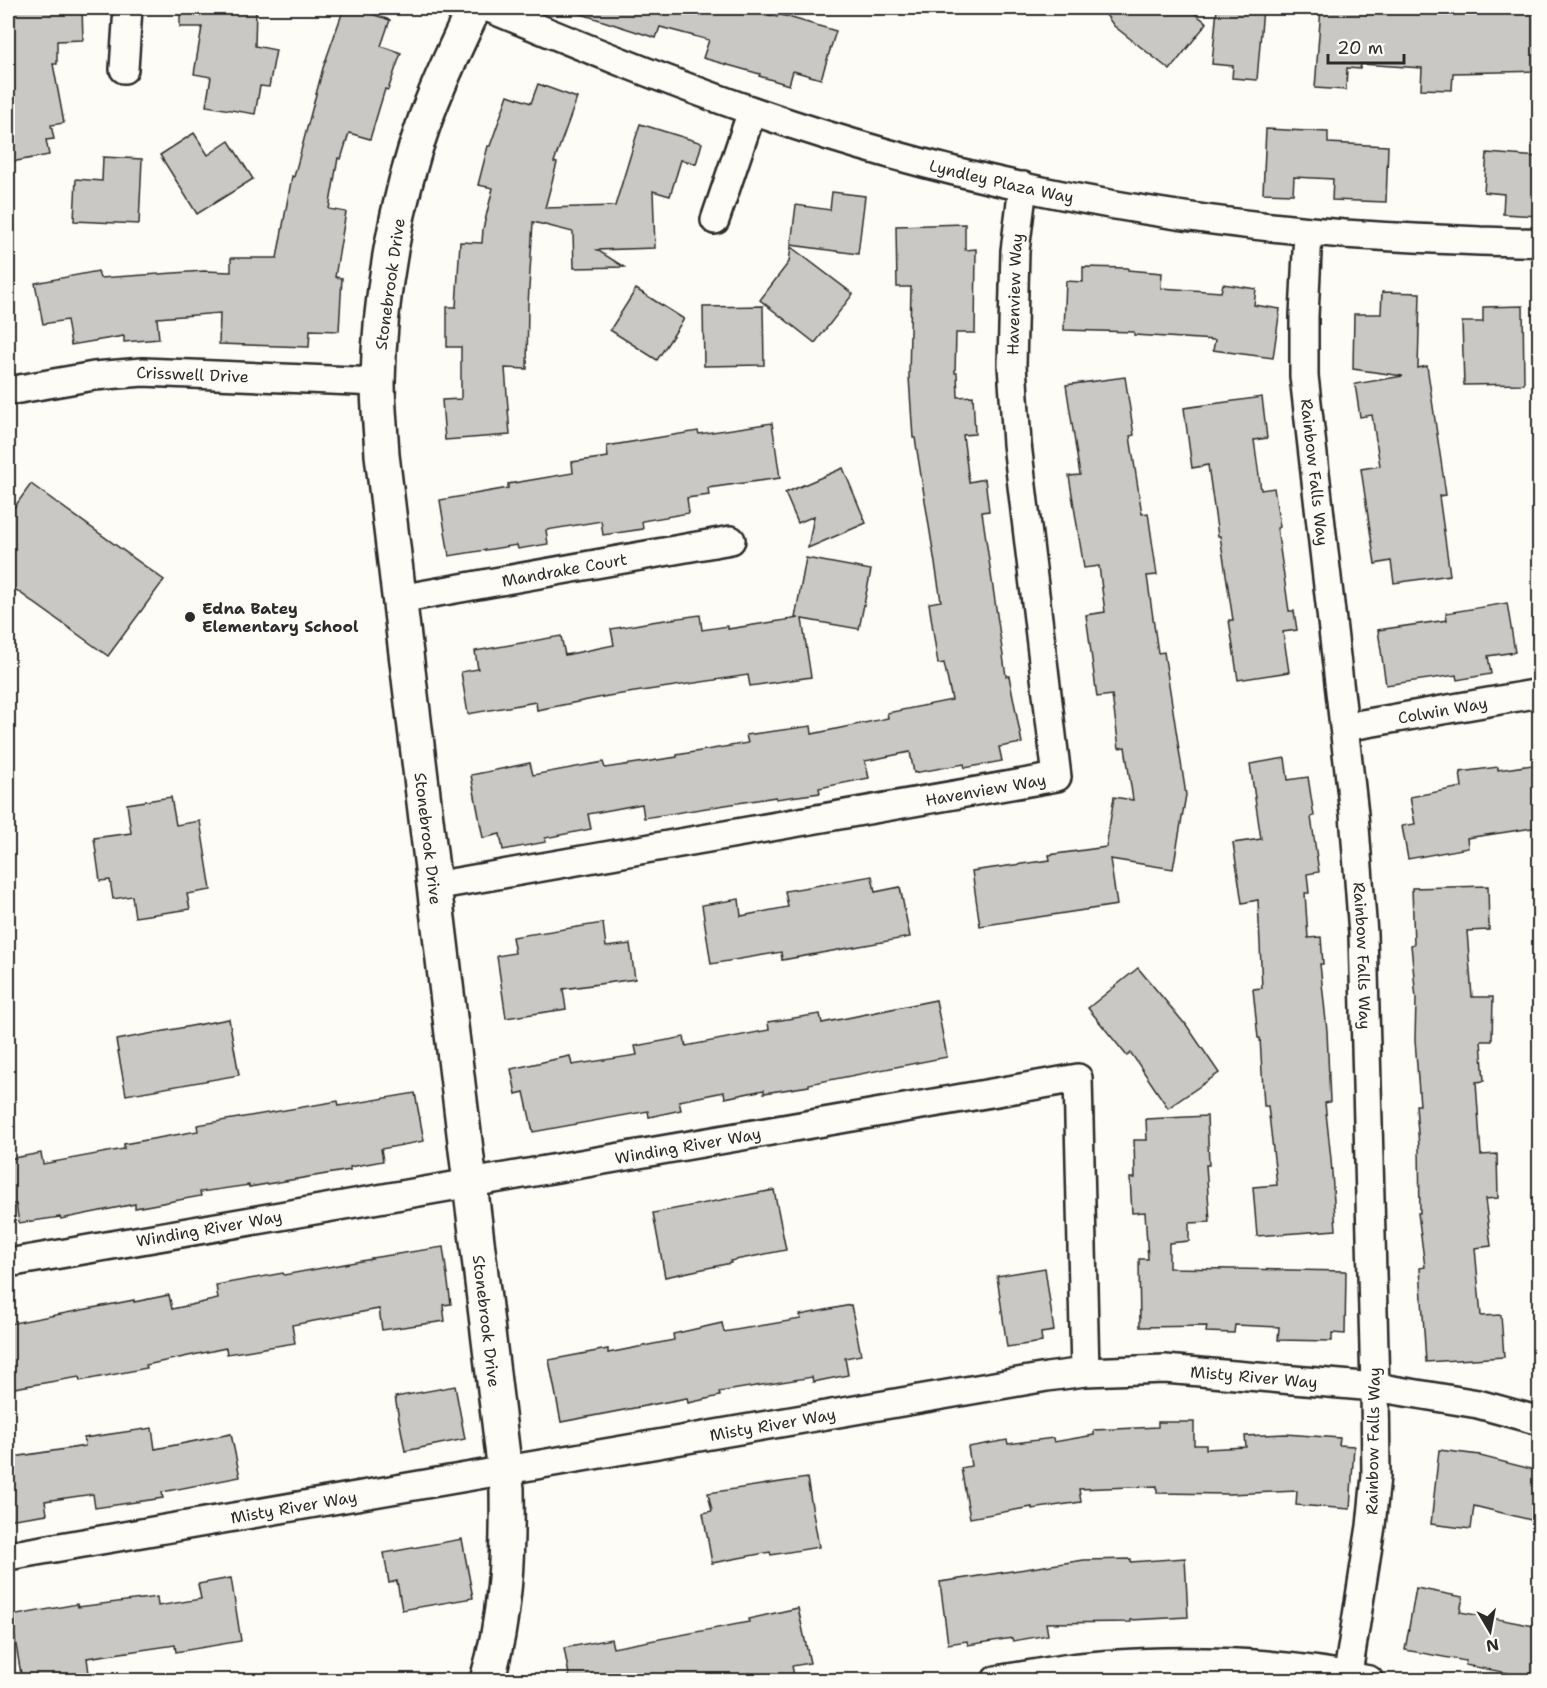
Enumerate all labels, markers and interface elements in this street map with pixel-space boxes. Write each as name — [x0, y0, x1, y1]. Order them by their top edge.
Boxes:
scale bar — [1328, 27, 1404, 65]
text: 20 m — [1337, 36, 1383, 60]
street label: Lyndley Plaza Way — [927, 154, 1076, 207]
street label: Stonebrook Drive — [370, 217, 410, 351]
street label: Havenview Way — [1002, 232, 1028, 355]
street label: Crisswell Drive — [135, 361, 249, 387]
street label: Rainbow Falls Way — [1296, 398, 1334, 547]
street label: Mandrake Court — [500, 548, 629, 591]
place label: Edna Batey Elementary School — [202, 598, 359, 637]
marker: Edna Batey Elementary School — [183, 610, 197, 624]
street label: Colwin Way — [1396, 692, 1489, 728]
street label: Havenview Way — [924, 769, 1048, 810]
street label: Stonebrook Drive — [410, 771, 447, 906]
street label: Rainbow Falls Way — [1349, 881, 1376, 1030]
street label: Winding River Way — [613, 1123, 763, 1168]
street label: Winding River Way — [134, 1205, 284, 1251]
street label: Stonebrook Drive — [468, 1254, 505, 1388]
street label: Misty River Way — [1189, 1361, 1319, 1393]
street label: Rainbow Falls Way — [1361, 1367, 1385, 1515]
street label: Misty River Way — [708, 1403, 837, 1445]
street label: Misty River Way — [229, 1486, 359, 1528]
north arrow — [1460, 1601, 1520, 1661]
text: N — [1484, 1634, 1501, 1657]

